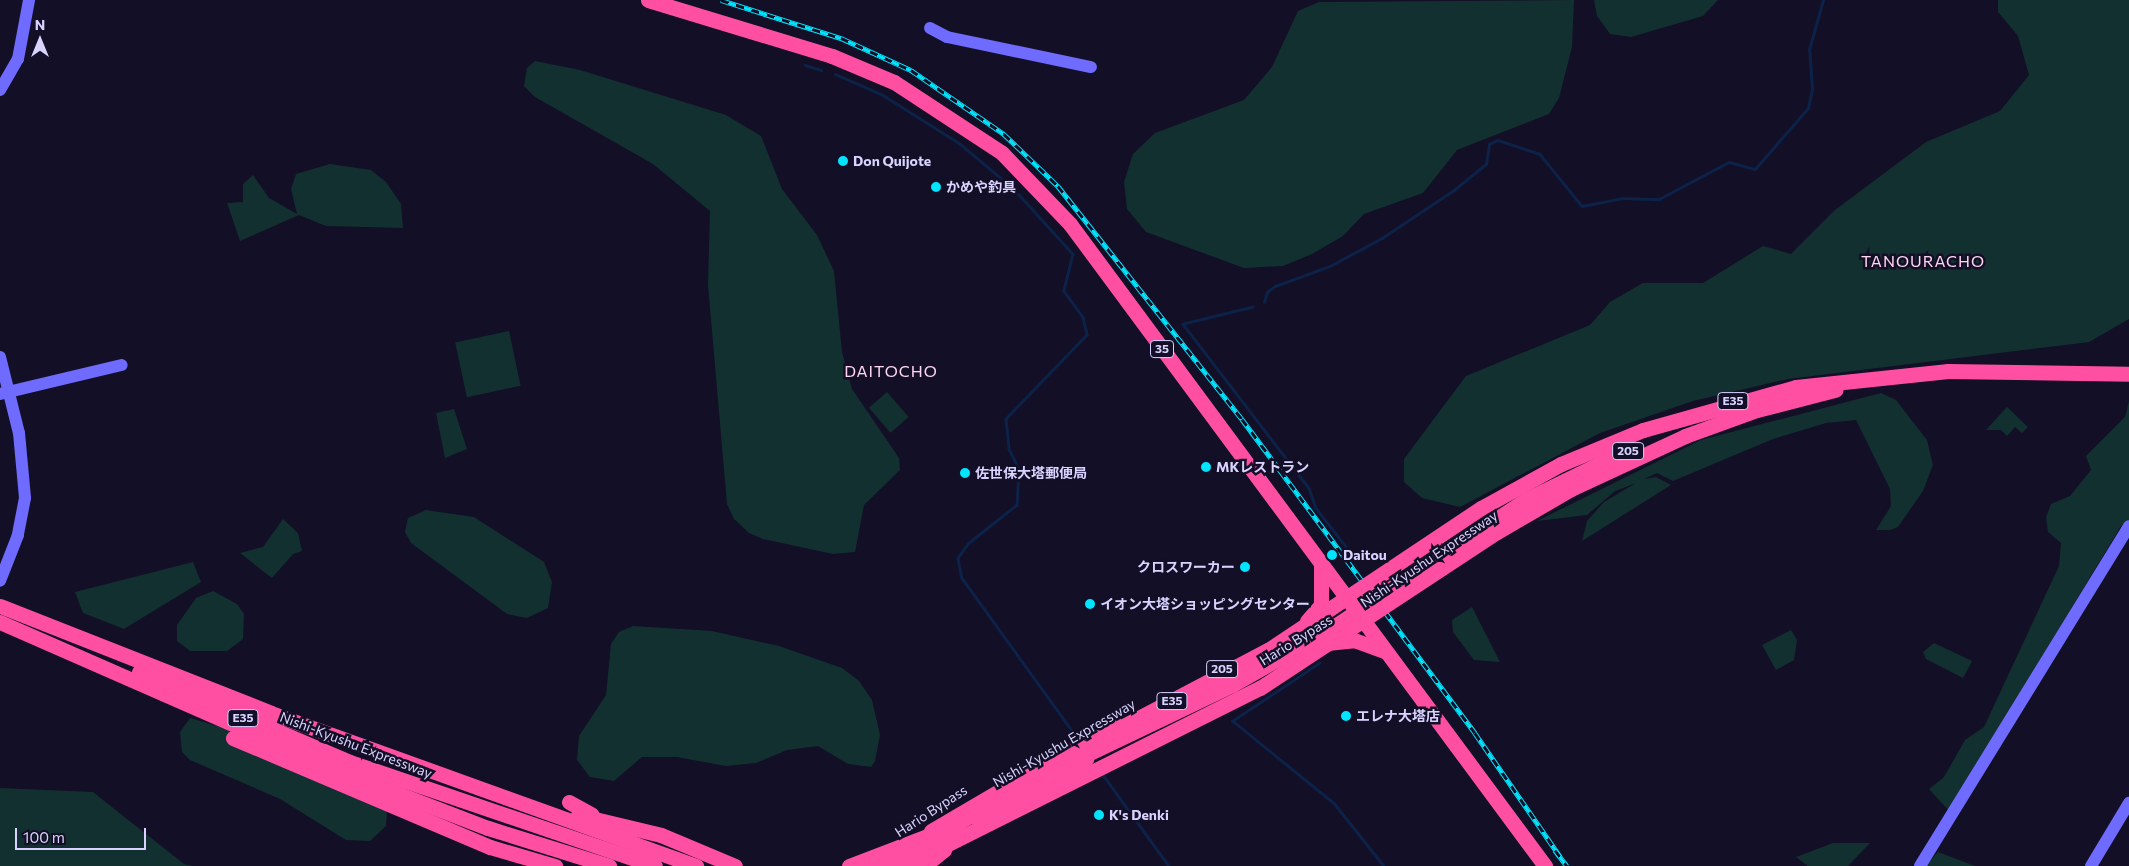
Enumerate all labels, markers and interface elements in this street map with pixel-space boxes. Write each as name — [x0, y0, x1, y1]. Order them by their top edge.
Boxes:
north arrow — [15, 15, 65, 65]
text: N — [35, 16, 45, 33]
place label: Don Quijote — [853, 153, 931, 169]
marker: Don Quijote — [837, 155, 849, 167]
place label: かめや釣具 — [946, 179, 1016, 195]
marker: かめや釣具 — [930, 181, 942, 193]
district label: TANOURACHO — [1860, 251, 1986, 271]
road number: 35 — [1150, 339, 1174, 358]
district label: DAITOCHO — [843, 361, 939, 381]
road number: E35 — [1717, 392, 1749, 411]
road number: 205 — [1612, 442, 1644, 461]
place label: MKレストラン — [1216, 459, 1309, 475]
marker: MKレストラン — [1200, 461, 1212, 473]
place label: 佐世保大塔郵便局 — [975, 465, 1087, 481]
marker: 佐世保大塔郵便局 — [959, 467, 971, 479]
street label: Nishi-Kyushu Expressway — [1357, 507, 1501, 611]
place label: Daitou — [1343, 547, 1387, 563]
marker: Daitou — [1325, 548, 1339, 562]
place label: クロスワーカー — [1137, 559, 1235, 575]
marker: クロスワーカー — [1239, 561, 1251, 573]
place label: イオン大塔ショッピングセンター — [1100, 596, 1310, 612]
marker: イオン大塔ショッピングセンター — [1084, 598, 1096, 610]
street label: Hario Bypass — [1257, 611, 1335, 669]
road number: 205 — [1206, 660, 1238, 679]
road number: E35 — [1156, 691, 1188, 710]
street label: Nishi-Kyushu Expressway — [990, 695, 1138, 791]
road number: E35 — [227, 708, 259, 728]
street label: Nishi-Kyushu Expressway — [277, 708, 435, 782]
place label: エレナ大塔店 — [1356, 708, 1440, 724]
marker: エレナ大塔店 — [1340, 710, 1352, 722]
street label: Hario Bypass — [892, 781, 970, 841]
place label: K's Denki — [1109, 807, 1169, 823]
marker: K's Denki — [1093, 809, 1105, 821]
scale bar — [18, 818, 149, 850]
text: 100 m — [23, 828, 65, 846]

